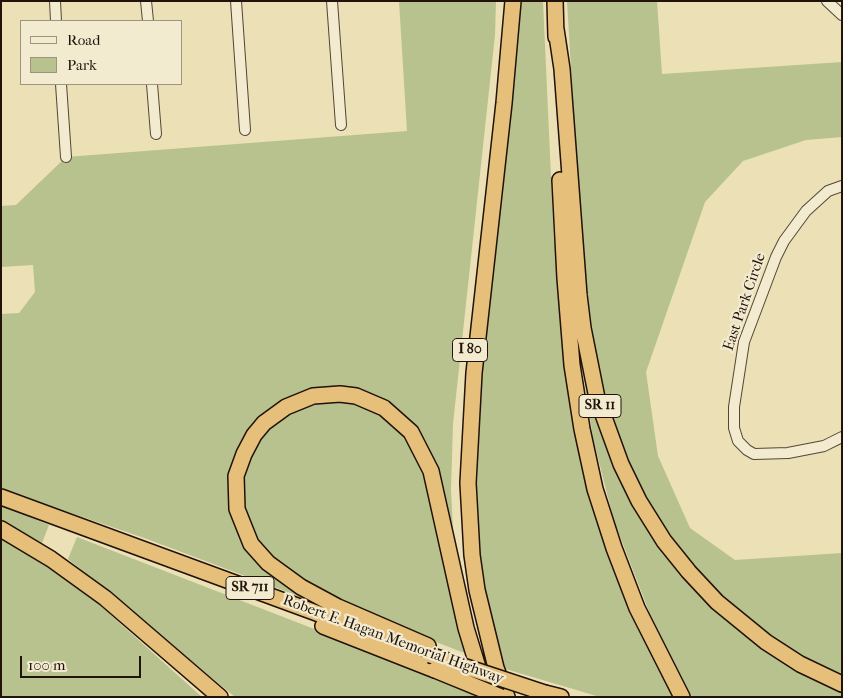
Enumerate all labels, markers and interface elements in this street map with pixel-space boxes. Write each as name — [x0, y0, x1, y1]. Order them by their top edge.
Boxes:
legend — [20, 20, 182, 85]
text: Road — [67, 31, 100, 49]
text: Park — [67, 56, 97, 74]
street label: East Park Circle — [720, 251, 770, 353]
road number: I 80 — [452, 338, 488, 362]
road number: SR 11 — [579, 394, 621, 418]
road number: SR 711 — [226, 576, 274, 600]
street label: Robert E. Hagan Memorial Highway — [280, 592, 506, 688]
scale bar — [22, 646, 144, 678]
text: 100 m — [28, 656, 66, 674]

